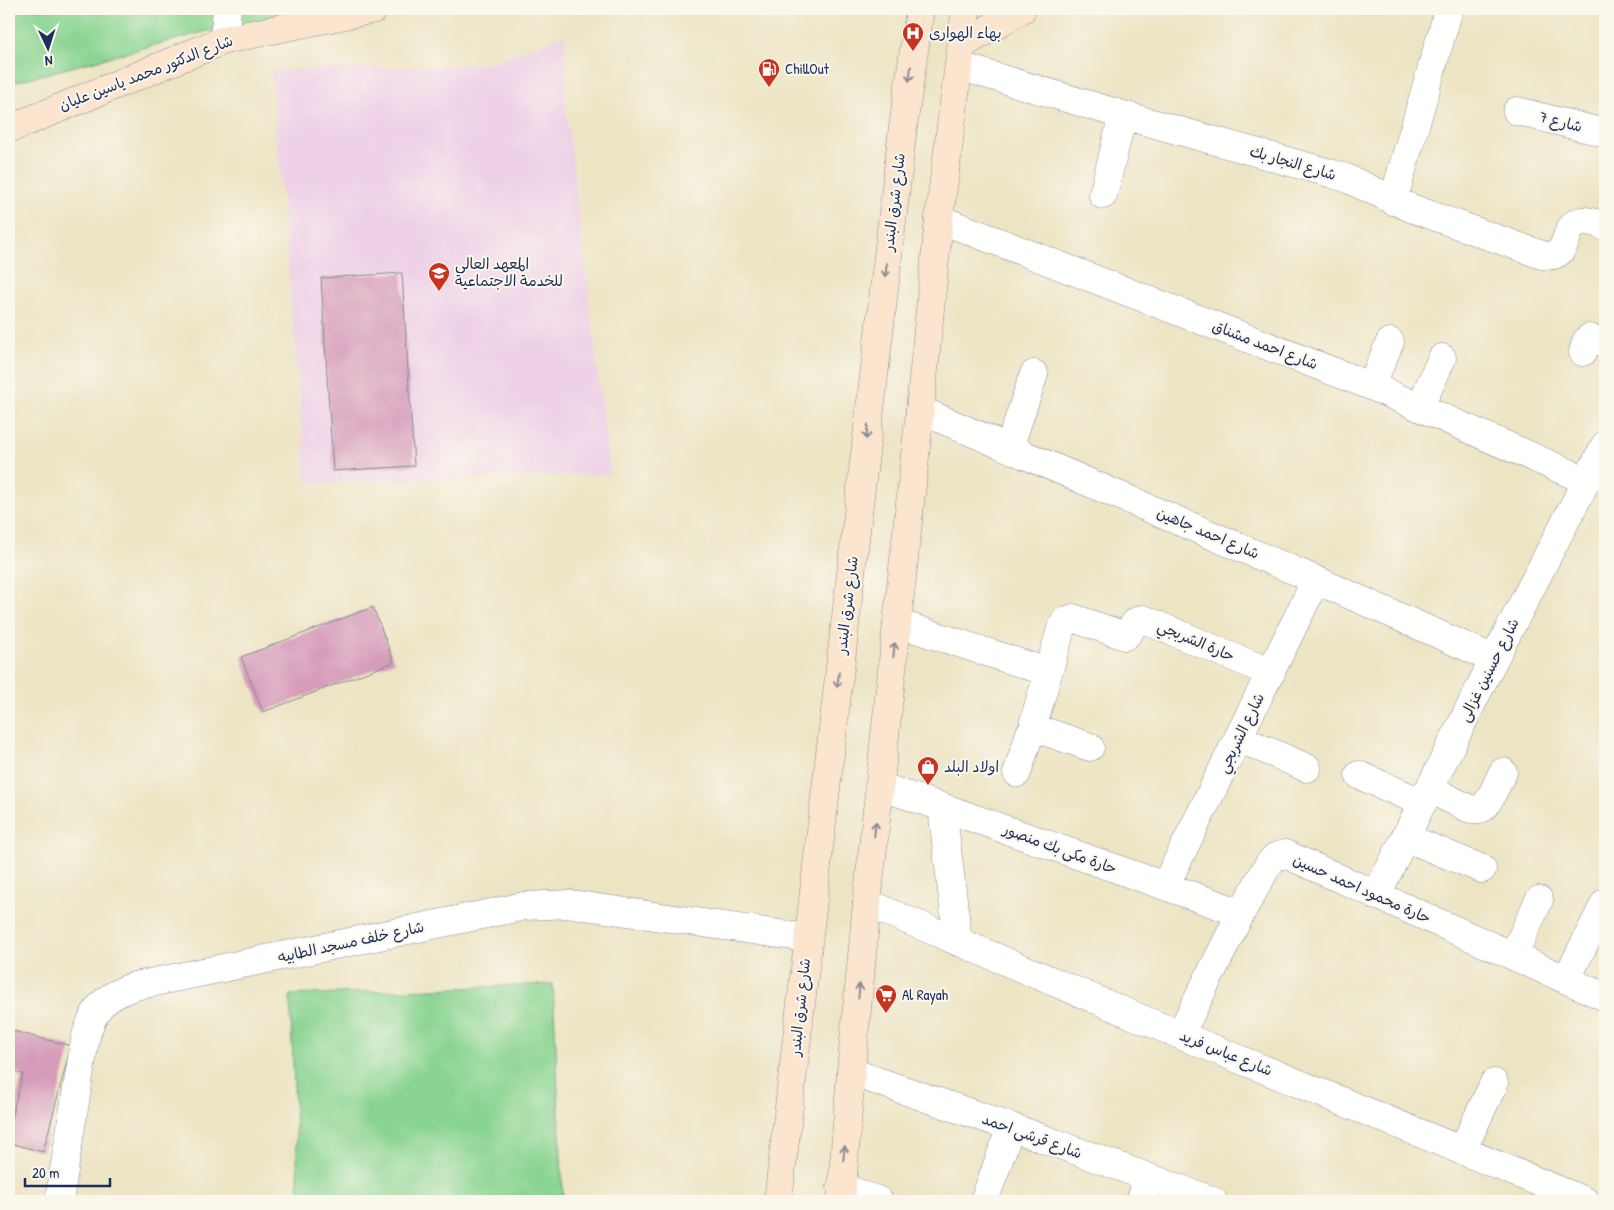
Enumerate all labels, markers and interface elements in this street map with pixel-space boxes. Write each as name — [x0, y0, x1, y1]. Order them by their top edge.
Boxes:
hospital icon: بهاء الهوارى — [901, 21, 925, 52]
north arrow — [22, 22, 72, 72]
place label: بهاء الهوارى — [929, 22, 1002, 43]
street label: شارع الدكتور محمد ياسين عليان — [56, 30, 236, 115]
text: N — [44, 52, 53, 71]
fuel station icon: ChillOut — [757, 57, 781, 88]
place label: ChillOut — [785, 58, 830, 79]
one-way arrow — [905, 66, 915, 82]
street label: شارع 7 — [1538, 106, 1585, 137]
street label: شارع النجار بك — [1247, 140, 1339, 185]
street label: شارع شرق البندر — [877, 152, 910, 253]
place label: المعهد العالى للخدمة الاجتماعية — [455, 253, 563, 291]
school or university icon: المعهد العالى للخدمة الاجتماعية — [427, 261, 451, 292]
one-way arrow — [881, 262, 891, 278]
street label: شارع احمد مشناق — [1209, 315, 1321, 374]
one-way arrow — [862, 423, 872, 439]
street label: شارع احمد جاهين — [1154, 501, 1263, 564]
street label: شارع شرق البندر — [830, 555, 863, 656]
street label: شارع حسنين غزالى — [1453, 614, 1524, 725]
street label: حارة الشربجي — [1153, 615, 1238, 669]
one-way arrow — [889, 642, 899, 658]
one-way arrow — [833, 672, 843, 688]
street label: شارع الشربجي — [1212, 689, 1272, 778]
shop icon: اولاد البلد — [916, 755, 940, 786]
place label: اولاد البلد — [944, 756, 999, 777]
street label: حارة مكى بك منصور — [1000, 818, 1120, 879]
one-way arrow — [870, 821, 879, 837]
street label: حارة محمود احمد حسين — [1290, 849, 1434, 928]
street label: شارع خلف مسجد الطابيه — [276, 916, 426, 967]
street label: شارع شرق البندر — [784, 957, 815, 1058]
one-way arrow — [854, 983, 863, 999]
supermarket icon: Al Rayah — [874, 983, 898, 1014]
place label: Al Rayah — [902, 984, 948, 1005]
street label: شارع عباس فريد — [1177, 1024, 1276, 1081]
street label: شارع قرشى احمد — [979, 1108, 1085, 1163]
one-way arrow — [840, 1145, 849, 1161]
scale bar — [25, 1155, 110, 1187]
text: 20 m — [32, 1162, 59, 1183]

